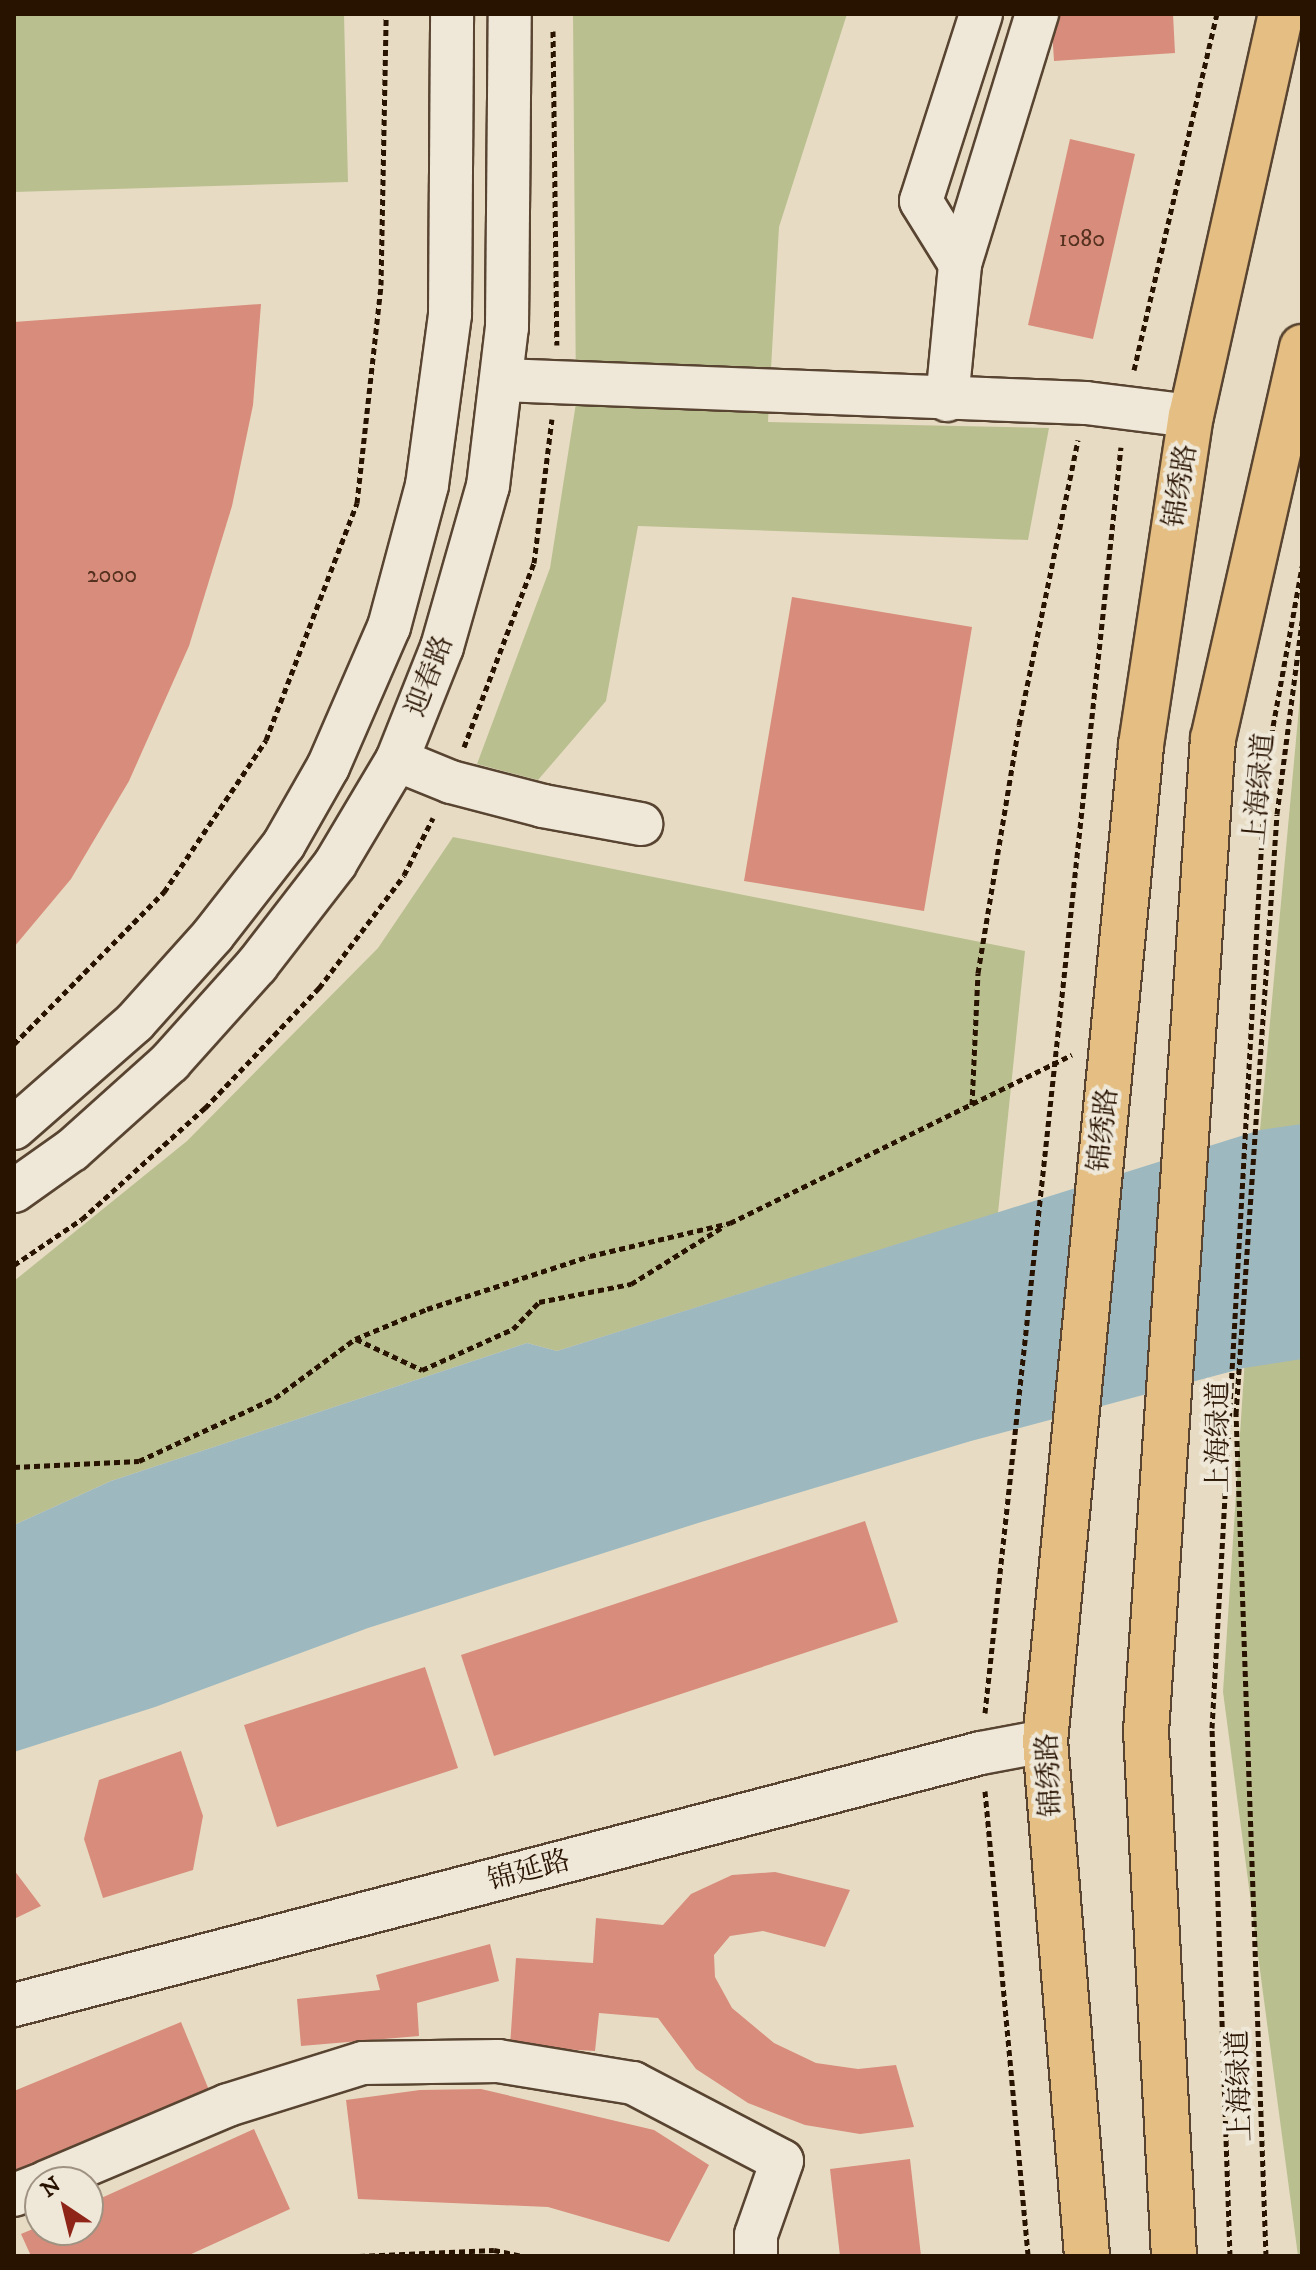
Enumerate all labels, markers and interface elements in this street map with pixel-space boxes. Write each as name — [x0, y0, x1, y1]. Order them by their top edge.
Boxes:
house number: 1080 — [1059, 226, 1105, 254]
street label: 锦绣路 — [1158, 442, 1204, 530]
house number: 2000 — [87, 562, 137, 590]
street label: 迎春路 — [399, 631, 461, 721]
street label: 上海绿道 — [1238, 732, 1282, 846]
street label: 锦绣路 — [1083, 1086, 1125, 1174]
street label: 上海绿道 — [1202, 1381, 1236, 1493]
street label: 锦绣路 — [1031, 1732, 1069, 1818]
street label: 锦延路 — [484, 1844, 574, 1898]
street label: 上海绿道 — [1221, 2029, 1259, 2143]
north arrow — [24, 2166, 104, 2246]
text: N — [36, 2171, 66, 2204]

